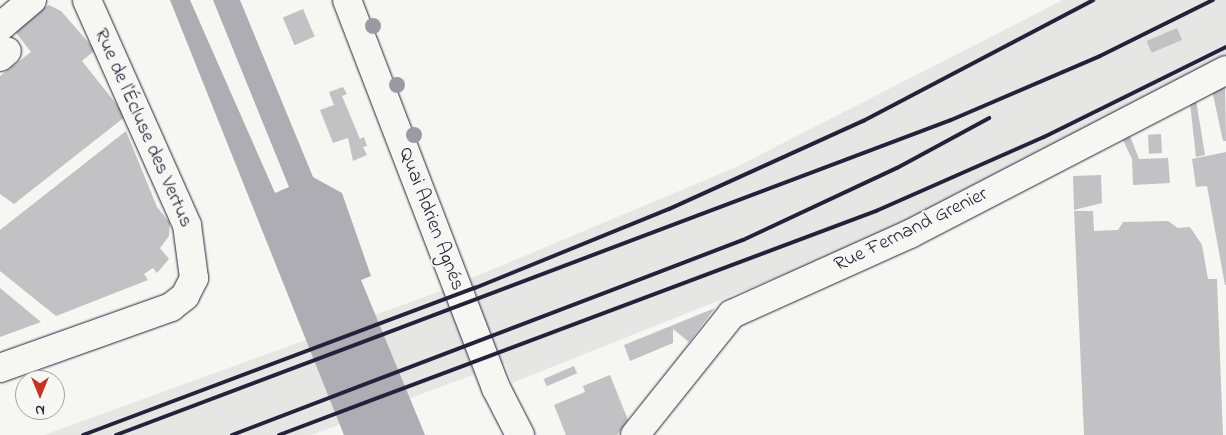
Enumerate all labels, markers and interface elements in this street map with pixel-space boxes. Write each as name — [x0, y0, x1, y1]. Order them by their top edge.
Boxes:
street label: Rue de l'Écluse des Vertus — [88, 25, 198, 231]
street label: Quai Adrien Agnés — [393, 144, 469, 294]
street label: Rue Fernand Grenier — [830, 182, 992, 278]
north arrow — [15, 370, 65, 420]
text: N — [35, 399, 45, 420]

